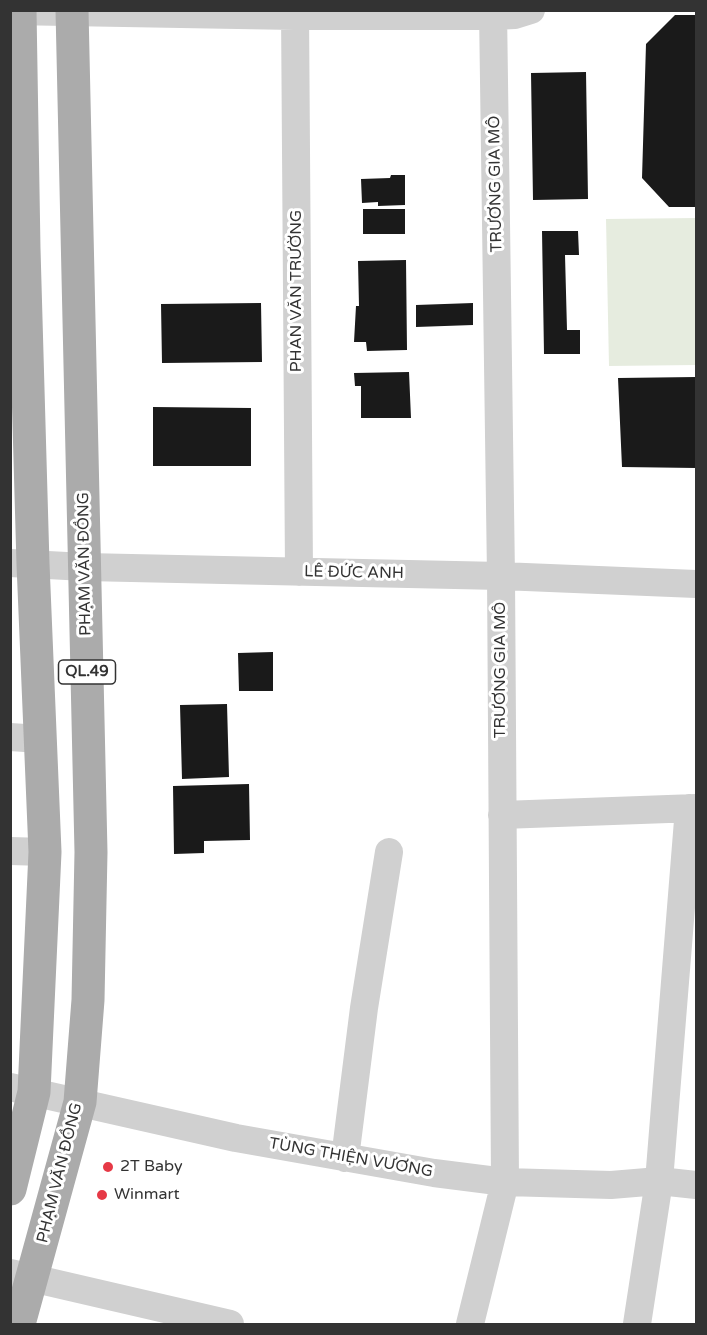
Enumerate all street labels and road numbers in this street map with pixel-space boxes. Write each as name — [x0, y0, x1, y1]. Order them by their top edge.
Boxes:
street label: TRƯƠNG GIA MÔ — [485, 116, 507, 252]
street label: PHAN VĂN TRƯỜNG — [287, 210, 307, 372]
street label: PHẠM VĂN ĐỒNG — [74, 492, 96, 636]
street label: LÊ ĐỨC ANH — [304, 563, 404, 583]
street label: TRƯƠNG GIA MÔ — [491, 602, 511, 738]
road number: QL.49 — [58, 660, 116, 684]
street label: PHẠM VĂN ĐỒNG — [33, 1101, 87, 1245]
street label: TÙNG THIỆN VƯƠNG — [268, 1134, 434, 1182]

